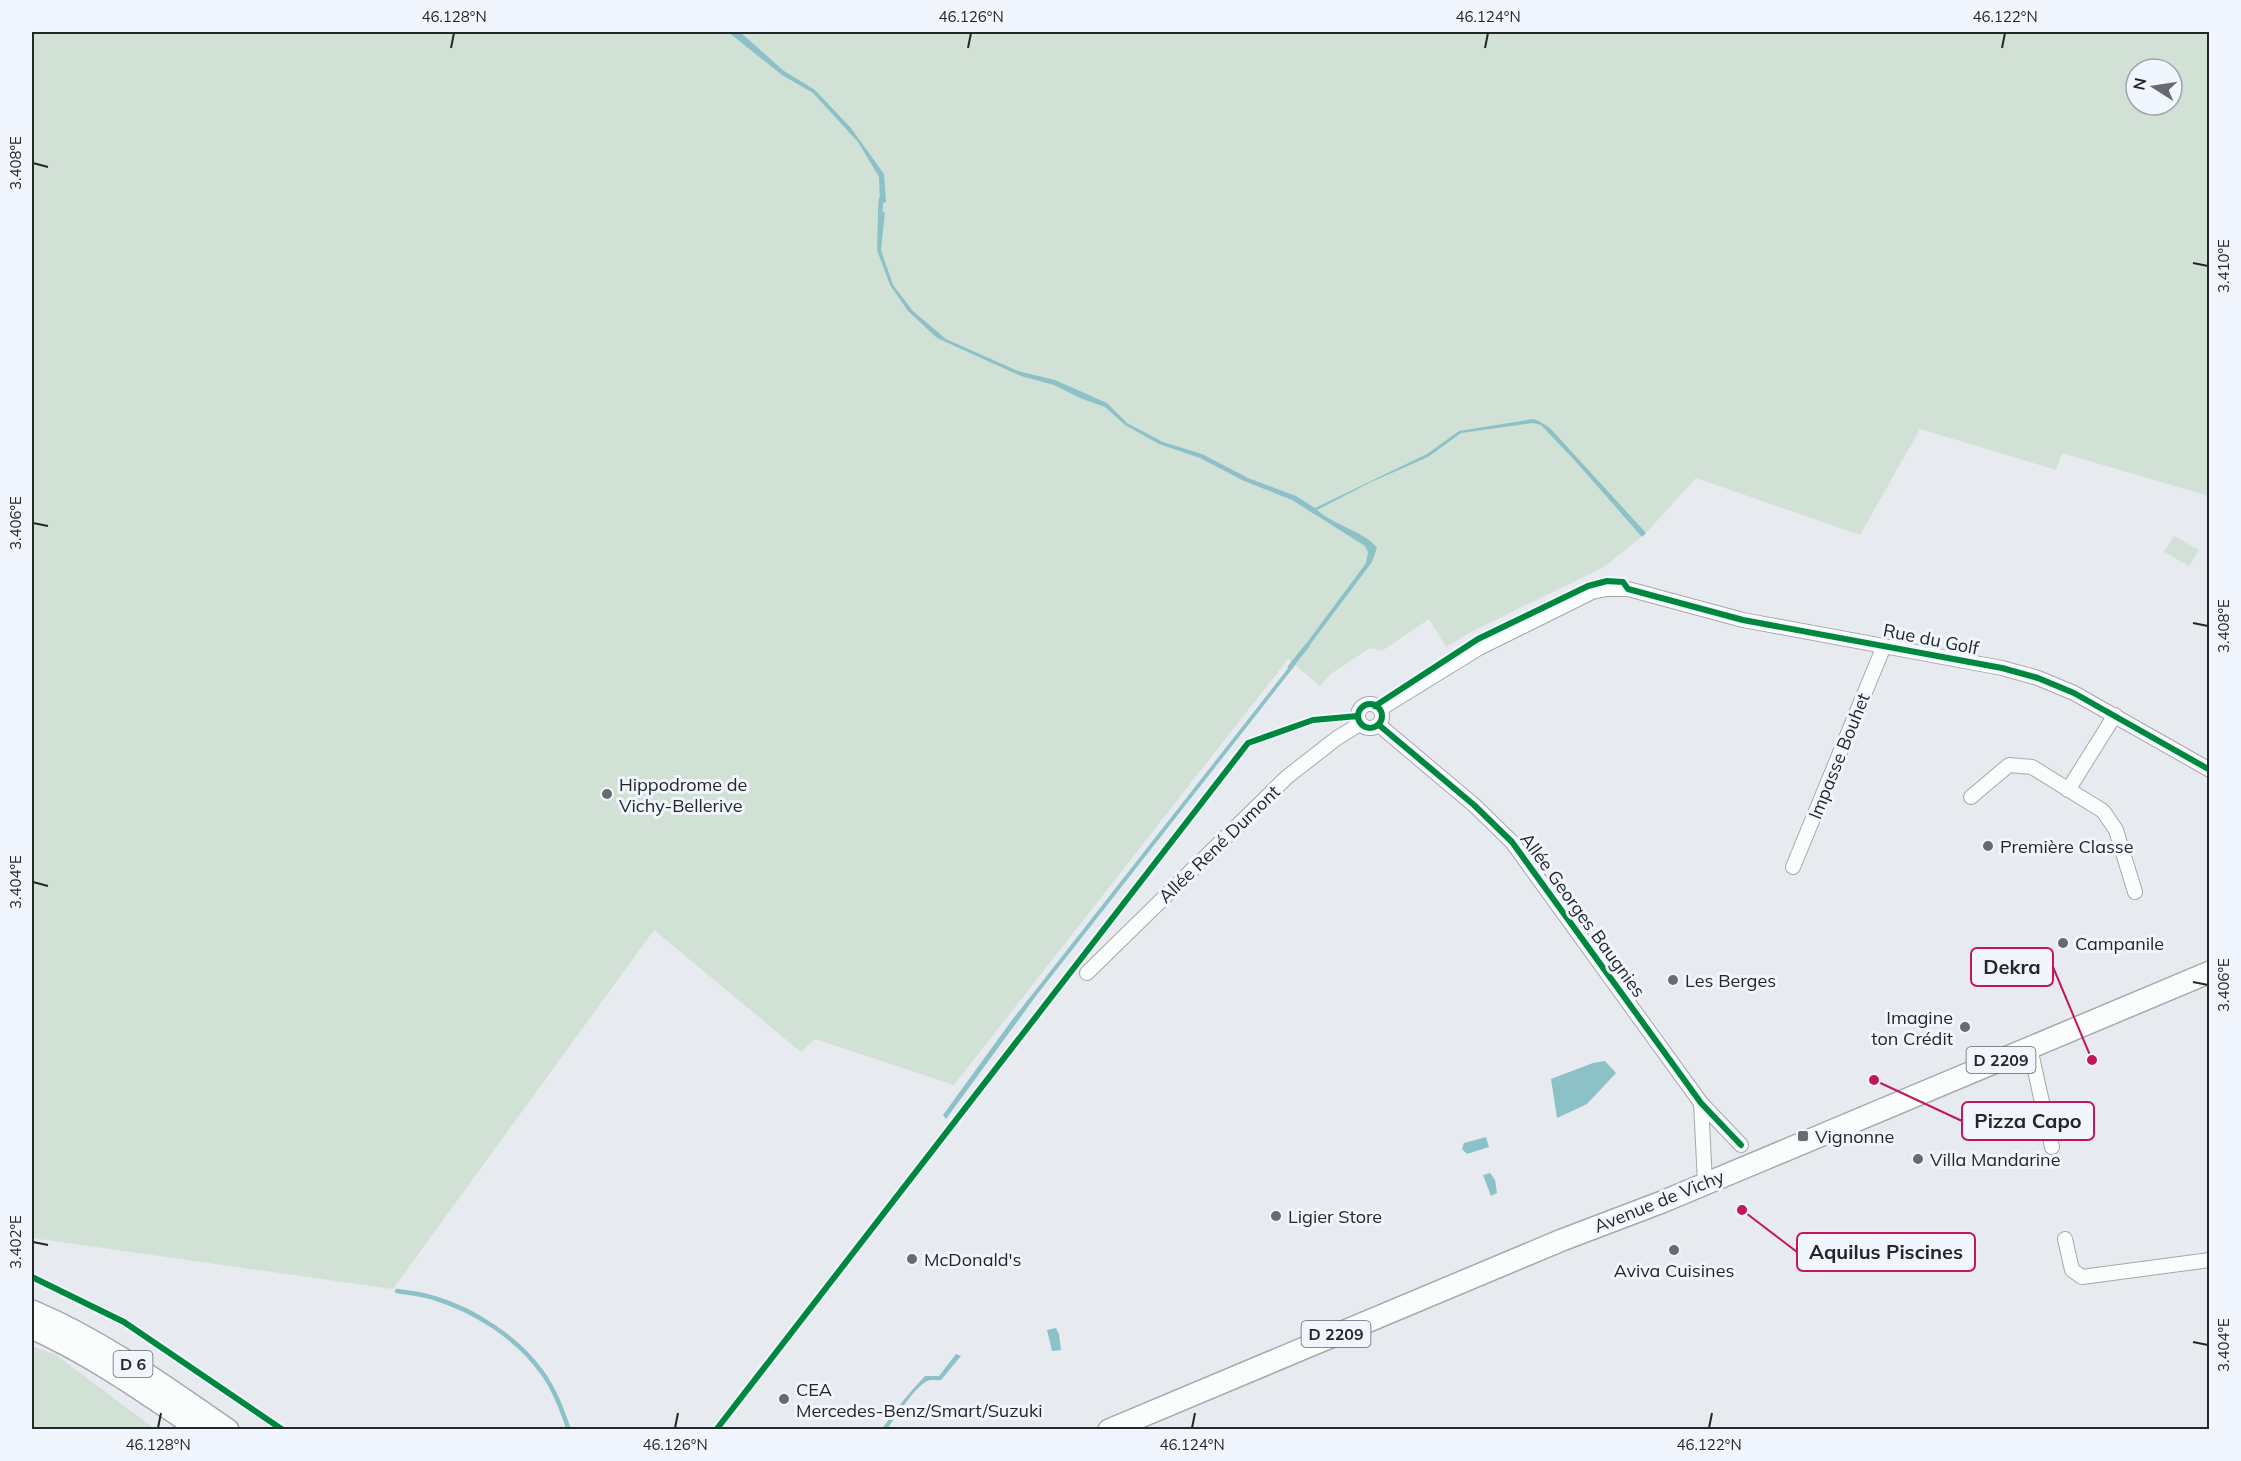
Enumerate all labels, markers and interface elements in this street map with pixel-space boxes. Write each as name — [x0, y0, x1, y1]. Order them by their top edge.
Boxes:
text: 46.128°N — [421, 7, 487, 26]
text: 46.126°N — [938, 7, 1004, 26]
text: 46.124°N — [1455, 7, 1521, 26]
text: 46.122°N — [1972, 7, 2038, 26]
north arrow — [2124, 57, 2184, 117]
text: N — [2128, 76, 2150, 92]
text: 3.408°E — [6, 136, 25, 190]
text: 3.410°E — [2214, 239, 2233, 293]
text: 3.406°E — [6, 496, 25, 550]
text: 3.408°E — [2214, 599, 2233, 653]
street label: Rue du Golf — [1881, 618, 1982, 660]
street label: Impasse Bouhet — [1803, 690, 1875, 822]
place label: Hippodrome de Vichy-Bellerive — [619, 773, 747, 817]
street label: Allée René Dumont — [1153, 780, 1285, 908]
marker: Hippodrome de Vichy-Bellerive — [600, 787, 614, 801]
street label: Allée Georges Baugnies — [1516, 828, 1650, 1002]
place label: Première Classe — [2000, 835, 2134, 858]
marker: Première Classe — [1981, 839, 1995, 853]
text: 3.404°E — [6, 855, 25, 909]
place label: Campanile — [2075, 932, 2164, 955]
marker: Campanile — [2056, 936, 2070, 950]
callout: Dekra — [1971, 948, 2053, 986]
text: Dekra — [1983, 954, 2041, 979]
text: 3.406°E — [2214, 958, 2233, 1012]
place label: Les Berges — [1685, 969, 1776, 992]
marker: Les Berges — [1666, 973, 1680, 987]
place label: Imagine ton Crédit — [1871, 1006, 1953, 1050]
marker: Imagine ton Crédit — [1958, 1020, 1972, 1034]
road number: D 2209 — [1966, 1047, 2036, 1073]
callout: Pizza Capo — [1962, 1102, 2094, 1140]
text: Pizza Capo — [1974, 1108, 2082, 1133]
place label: Vignonne — [1815, 1125, 1894, 1148]
marker: Vignonne — [1796, 1129, 1810, 1143]
place label: Villa Mandarine — [1930, 1148, 2060, 1171]
marker: Villa Mandarine — [1911, 1152, 1925, 1166]
street label: Avenue de Vichy — [1590, 1164, 1728, 1238]
place label: Ligier Store — [1288, 1205, 1382, 1228]
marker: Ligier Store — [1269, 1209, 1283, 1223]
text: 3.402°E — [6, 1215, 25, 1269]
callout: Aquilus Piscines — [1797, 1233, 1975, 1271]
text: Aquilus Piscines — [1809, 1239, 1963, 1264]
marker: Aviva Cuisines — [1667, 1243, 1681, 1257]
place label: McDonald's — [924, 1248, 1021, 1271]
marker: McDonald's — [905, 1252, 919, 1266]
place label: Aviva Cuisines — [1614, 1259, 1734, 1282]
text: 3.404°E — [2214, 1318, 2233, 1372]
road number: D 2209 — [1302, 1321, 1370, 1347]
road number: D 6 — [114, 1351, 152, 1377]
place label: CEA Mercedes-Benz/Smart/Suzuki — [796, 1378, 1043, 1422]
marker: CEA Mercedes-Benz/Smart/Suzuki — [777, 1392, 791, 1406]
text: 46.128°N — [125, 1435, 191, 1454]
text: 46.126°N — [642, 1435, 708, 1454]
text: 46.124°N — [1159, 1435, 1225, 1454]
text: 46.122°N — [1676, 1435, 1742, 1454]

